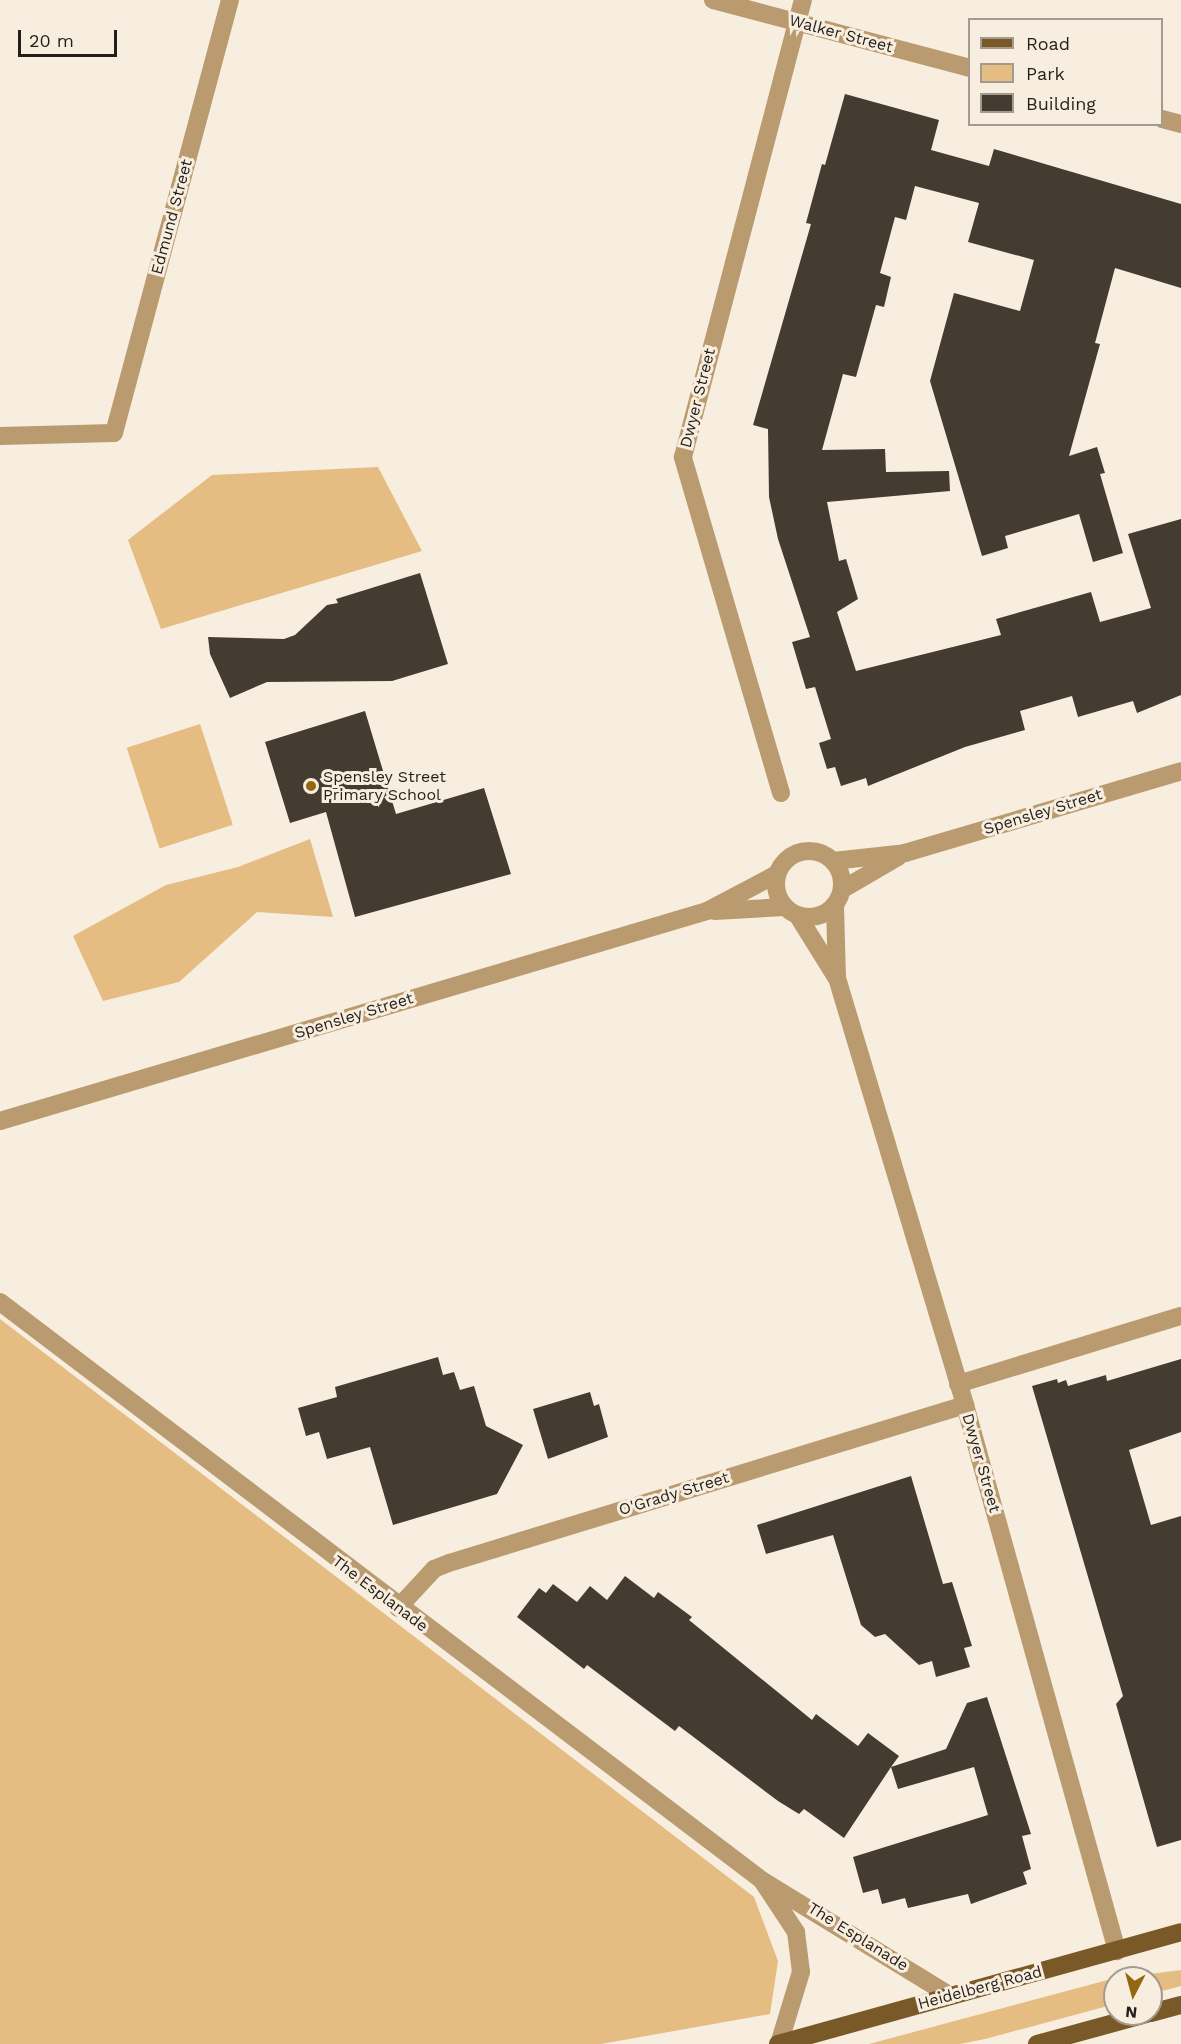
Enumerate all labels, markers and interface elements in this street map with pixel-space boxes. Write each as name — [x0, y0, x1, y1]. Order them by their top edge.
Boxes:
street label: Walker Street — [787, 11, 895, 57]
scale bar — [21, 18, 120, 56]
legend — [968, 18, 1163, 126]
text: 20 m — [29, 30, 74, 51]
text: Road — [1026, 33, 1070, 54]
text: Park — [1026, 63, 1065, 84]
text: Building — [1026, 93, 1096, 114]
street label: Edmund Street — [147, 157, 197, 277]
street label: Dwyer Street — [676, 346, 720, 450]
place label: Spensley Street Primary School — [323, 767, 446, 805]
marker: Spensley Street Primary School — [304, 779, 318, 793]
street label: Spensley Street — [981, 785, 1105, 839]
street label: Spensley Street — [292, 989, 416, 1043]
street label: Dwyer Street — [958, 1411, 1004, 1515]
street label: O'Grady Street — [616, 1468, 732, 1520]
street label: The Esplanade — [328, 1552, 432, 1636]
street label: The Esplanade — [804, 1898, 912, 1976]
street label: Heidelberg Road — [916, 1962, 1044, 2014]
north arrow — [1103, 1966, 1163, 2026]
text: N — [1124, 2002, 1138, 2022]

